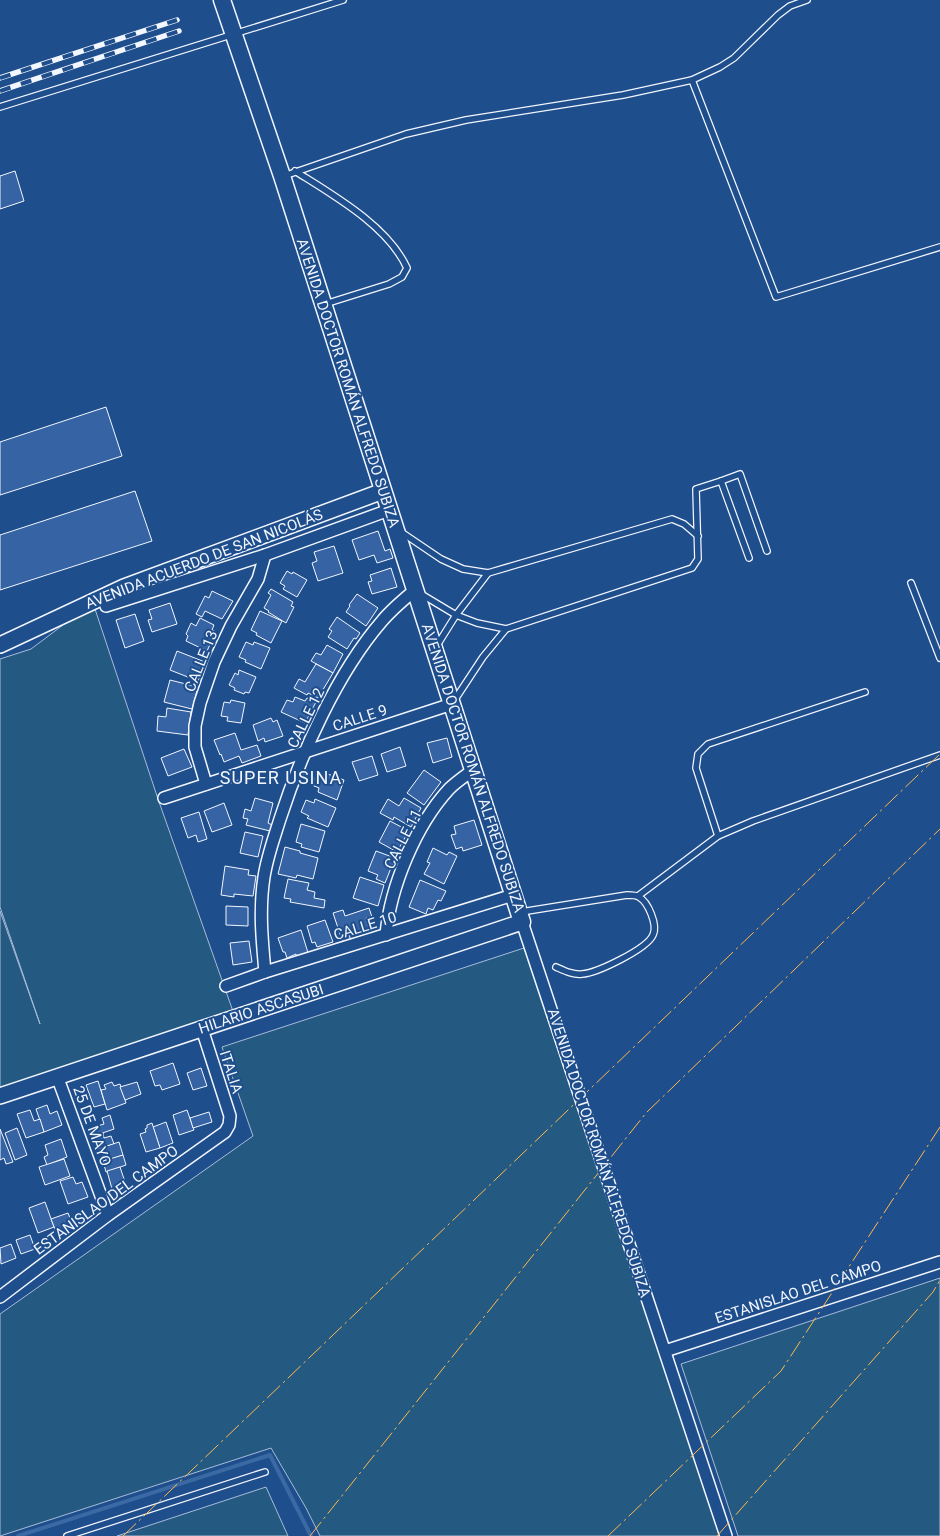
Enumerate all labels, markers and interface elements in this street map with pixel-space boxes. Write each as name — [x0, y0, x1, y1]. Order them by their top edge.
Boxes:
street label: AVENIDA DOCTOR ROMÁN ALFREDO SUBIZA — [293, 236, 403, 530]
street label: AVENIDA ACUERDO DE SAN NICOLÁS — [83, 505, 325, 613]
street label: AVENIDA DOCTOR ROMÁN ALFREDO SUBIZA — [418, 621, 528, 915]
street label: CALLE 13 — [181, 628, 221, 694]
street label: CALLE 12 — [284, 685, 328, 751]
street label: CALLE 9 — [330, 701, 390, 735]
district label: SUPER USINA — [220, 767, 342, 788]
street label: CALLE 11 — [380, 806, 426, 872]
street label: CALLE 10 — [331, 908, 399, 944]
street label: HILARIO ASCASUBI — [196, 980, 326, 1038]
street label: AVENIDA DOCTOR ROMÁN ALFREDO SUBIZA — [544, 1006, 654, 1300]
street label: ITALIA — [216, 1048, 246, 1096]
street label: 25 DE MAYO — [69, 1083, 115, 1169]
street label: ESTANISLAO DEL CAMPO — [30, 1142, 182, 1258]
street label: ESTANISLAO DEL CAMPO — [713, 1257, 883, 1327]

